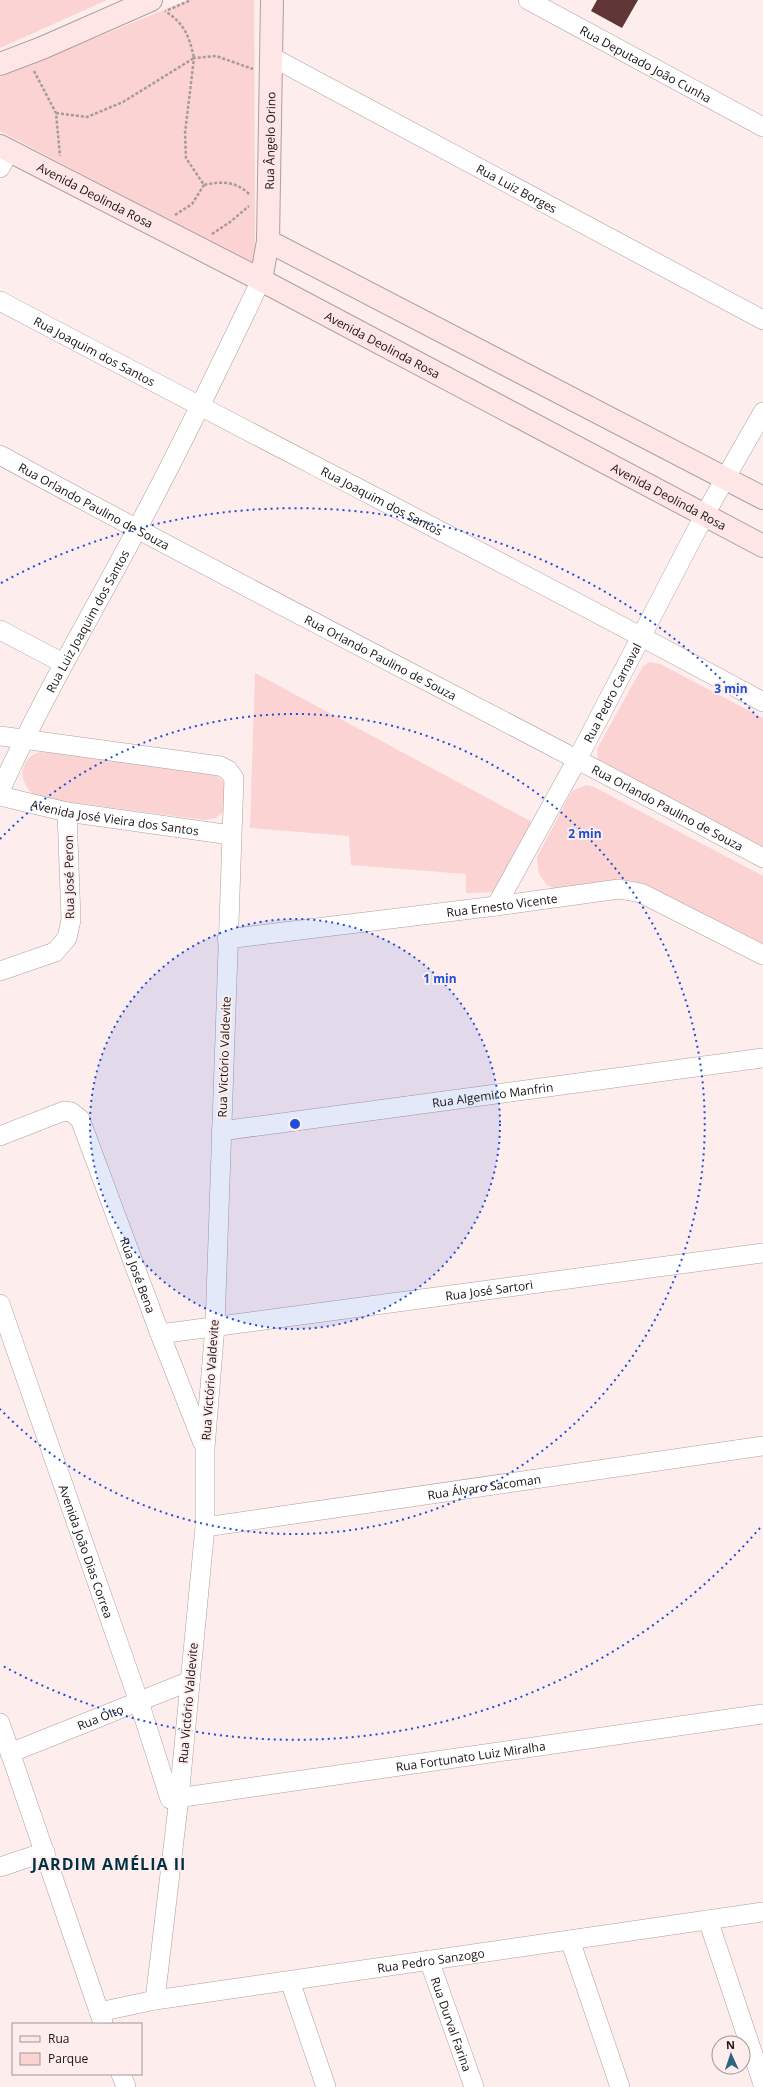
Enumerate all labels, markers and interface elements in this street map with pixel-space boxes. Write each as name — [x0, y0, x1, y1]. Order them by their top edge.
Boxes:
street label: Rua Deputado João Cunha — [577, 21, 715, 106]
street label: Rua Ângelo Orino — [260, 91, 279, 190]
street label: Avenida Deolinda Rosa — [34, 158, 156, 232]
street label: Rua Luiz Borges — [474, 160, 560, 217]
street label: Avenida Deolinda Rosa — [322, 307, 443, 382]
street label: Rua Joaquim dos Santos — [31, 312, 159, 390]
street label: Rua Orlando Paulino de Souza — [16, 458, 173, 553]
street label: Avenida Deolinda Rosa — [608, 459, 729, 534]
street label: Rua Joaquim dos Santos — [318, 462, 446, 539]
street label: Rua Luiz Joaquim dos Santos — [41, 546, 133, 695]
street label: Rua Orlando Paulino de Souza — [302, 610, 460, 704]
street label: Rua Pedro Carnaval — [579, 640, 645, 745]
text: 3 min — [714, 680, 748, 697]
street label: Rua Orlando Paulino de Souza — [589, 760, 747, 855]
street label: Avenida José Vieira dos Santos — [29, 795, 200, 839]
text: 2 min — [568, 825, 602, 842]
street label: Rua José Peron — [60, 835, 78, 919]
street label: Rua Ernesto Vicente — [445, 889, 559, 921]
text: 1 min — [423, 970, 457, 987]
street label: Rua Victório Valdevite — [213, 996, 235, 1118]
street label: Rua Algemiro Manfrin — [431, 1078, 554, 1111]
centre of rings — [288, 1117, 302, 1131]
street label: Rua José Bena — [116, 1235, 160, 1315]
street label: Rua José Sartori — [444, 1276, 534, 1304]
street label: Rua Victório Valdevite — [197, 1319, 223, 1441]
street label: Rua Álvaro Sacoman — [426, 1470, 542, 1503]
street label: Avenida João Dias Correa — [55, 1482, 118, 1621]
street label: Rua Victório Valdevite — [174, 1642, 202, 1764]
street label: Rua Oito — [74, 1700, 126, 1734]
street label: Rua Fortunato Luiz Miralha — [395, 1737, 546, 1775]
district label: JARDIM AMÉLIA II — [30, 1853, 186, 1875]
street label: Rua Pedro Sanzogo — [376, 1944, 486, 1976]
street label: Rua Durval Farina — [427, 1974, 476, 2074]
legend — [12, 2023, 142, 2075]
text: Rua — [48, 2030, 69, 2047]
north arrow — [711, 2035, 751, 2075]
text: N — [726, 2037, 735, 2052]
text: Parque — [48, 2050, 88, 2067]

